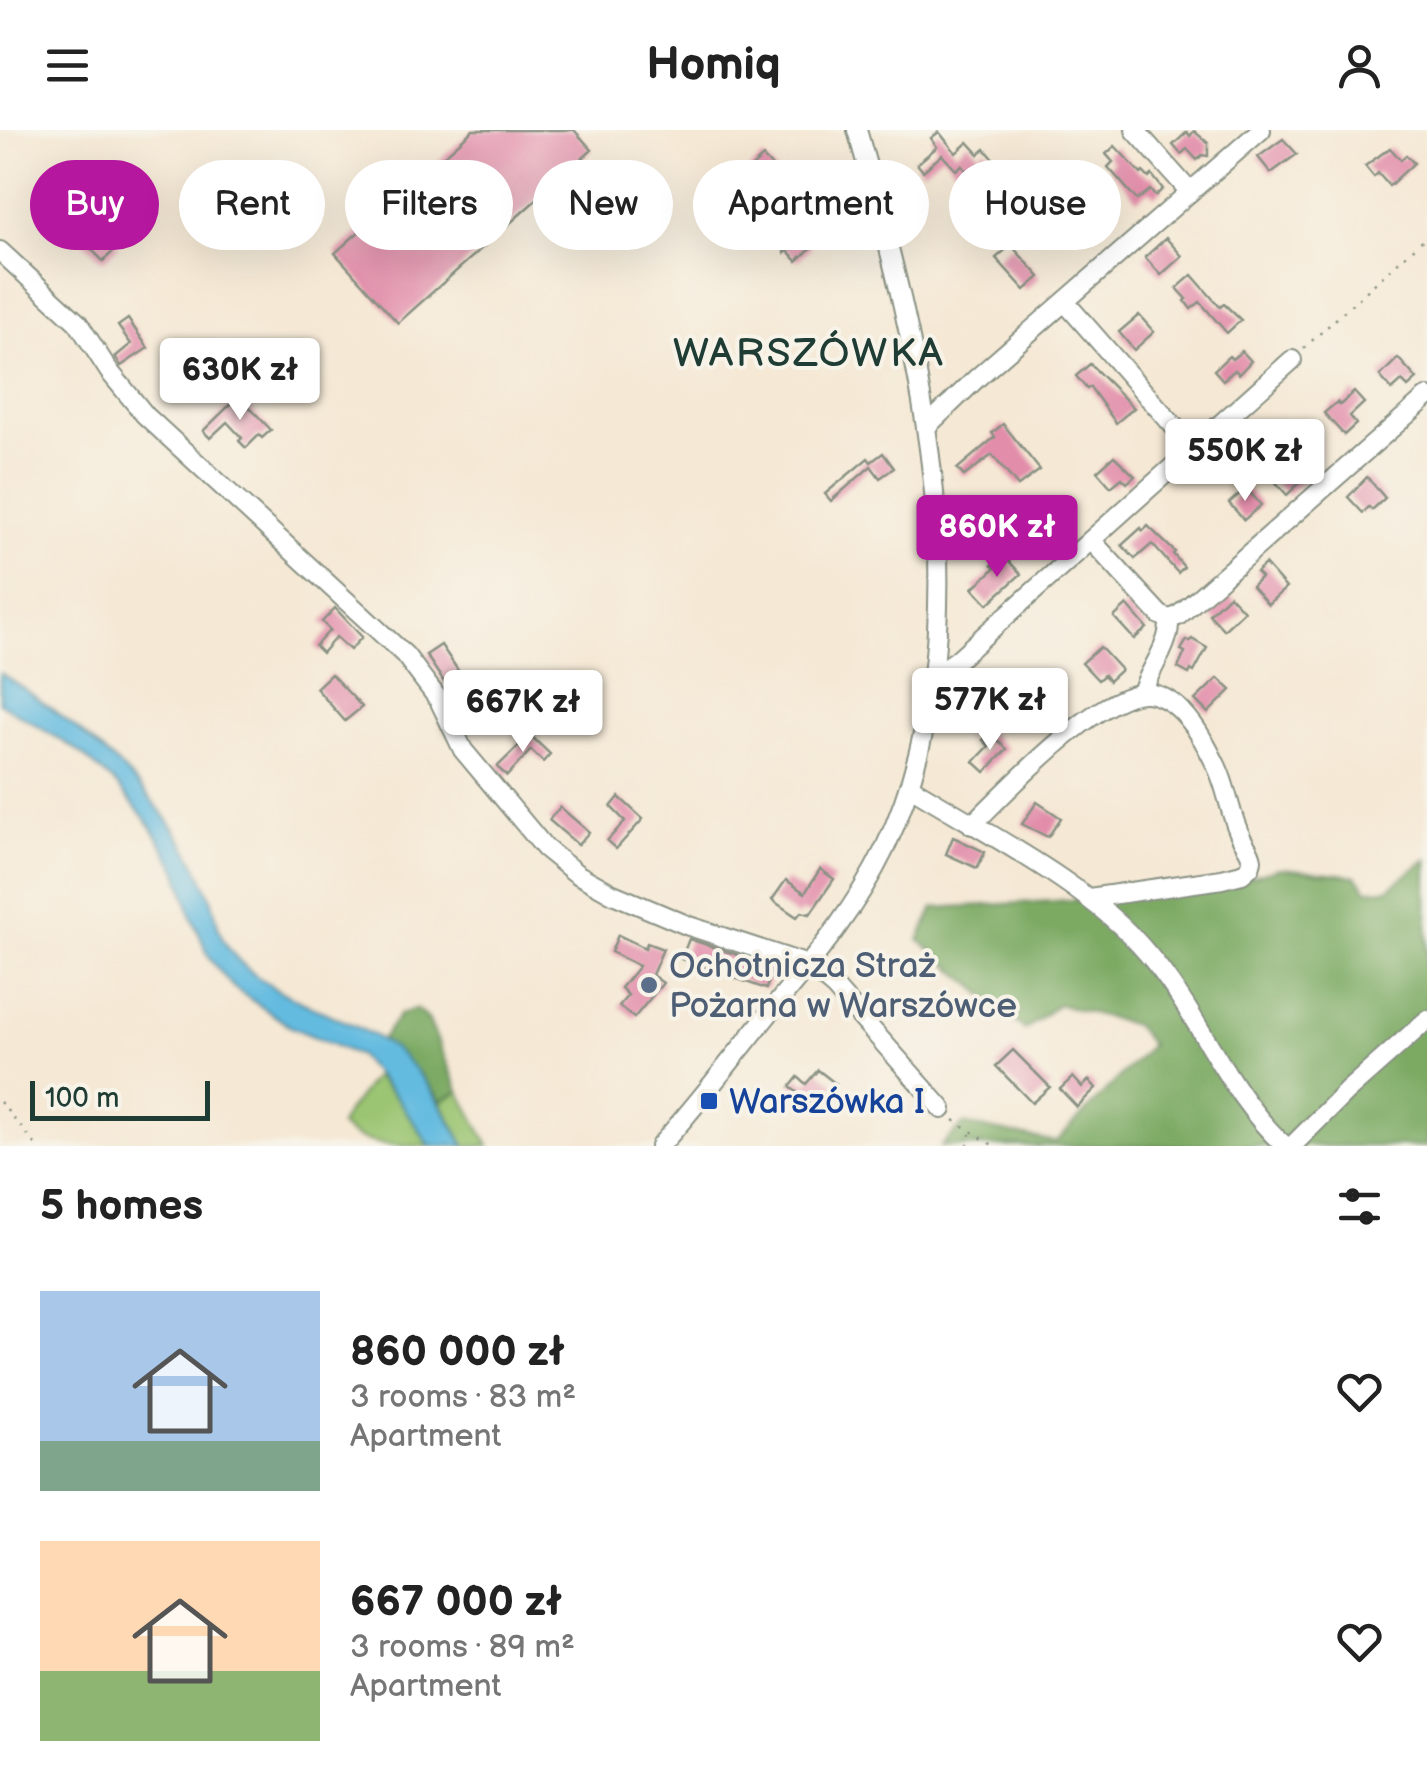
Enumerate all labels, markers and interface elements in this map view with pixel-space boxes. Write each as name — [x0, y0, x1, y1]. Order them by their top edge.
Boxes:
icon: menu — [40, 38, 95, 93]
text: Homiq — [646, 38, 781, 93]
icon: person — [1332, 38, 1387, 93]
chip: Buy — [30, 160, 159, 250]
chip: Rent — [179, 160, 325, 250]
chip: Filters — [345, 160, 513, 250]
chip: New — [533, 160, 673, 250]
chip: Apartment — [693, 160, 929, 250]
chip: House — [949, 160, 1121, 250]
district label: WARSZÓWKA — [673, 329, 945, 378]
pin: 630K zł — [148, 338, 332, 423]
text: 630K zł — [182, 351, 298, 390]
pin: 550K zł — [1153, 419, 1337, 504]
text: 550K zł — [1187, 432, 1303, 471]
pin: 860K zł — [905, 495, 1089, 580]
text: 860K zł — [939, 508, 1056, 547]
pin: 577K zł — [898, 668, 1082, 753]
pin: 667K zł — [431, 670, 615, 755]
text: 577K zł — [934, 681, 1046, 720]
text: 667K zł — [466, 683, 580, 722]
place label: Ochotnicza Straż Pożarna w Warszówce — [669, 945, 1017, 1028]
marker: Ochotnicza Straż Pożarna w Warszówce — [638, 974, 660, 996]
scale bar — [30, 1076, 210, 1120]
place label: Warszówka I — [729, 1081, 925, 1124]
text: 100 m — [45, 1082, 119, 1115]
marker: Warszówka I — [698, 1090, 720, 1112]
icon: filters — [1332, 1179, 1387, 1234]
text: 5 homes — [40, 1181, 203, 1232]
text: 860 000 zł — [350, 1327, 565, 1378]
icon: home — [120, 1331, 240, 1451]
icon: heart — [1332, 1364, 1387, 1419]
text: 3 rooms · 83 m² — [350, 1378, 576, 1417]
text: Apartment — [350, 1417, 501, 1456]
text: 667 000 zł — [350, 1577, 562, 1628]
icon: home — [120, 1581, 240, 1701]
icon: heart — [1332, 1614, 1387, 1669]
text: 3 rooms · 89 m² — [350, 1628, 575, 1667]
text: Apartment — [350, 1667, 501, 1706]

